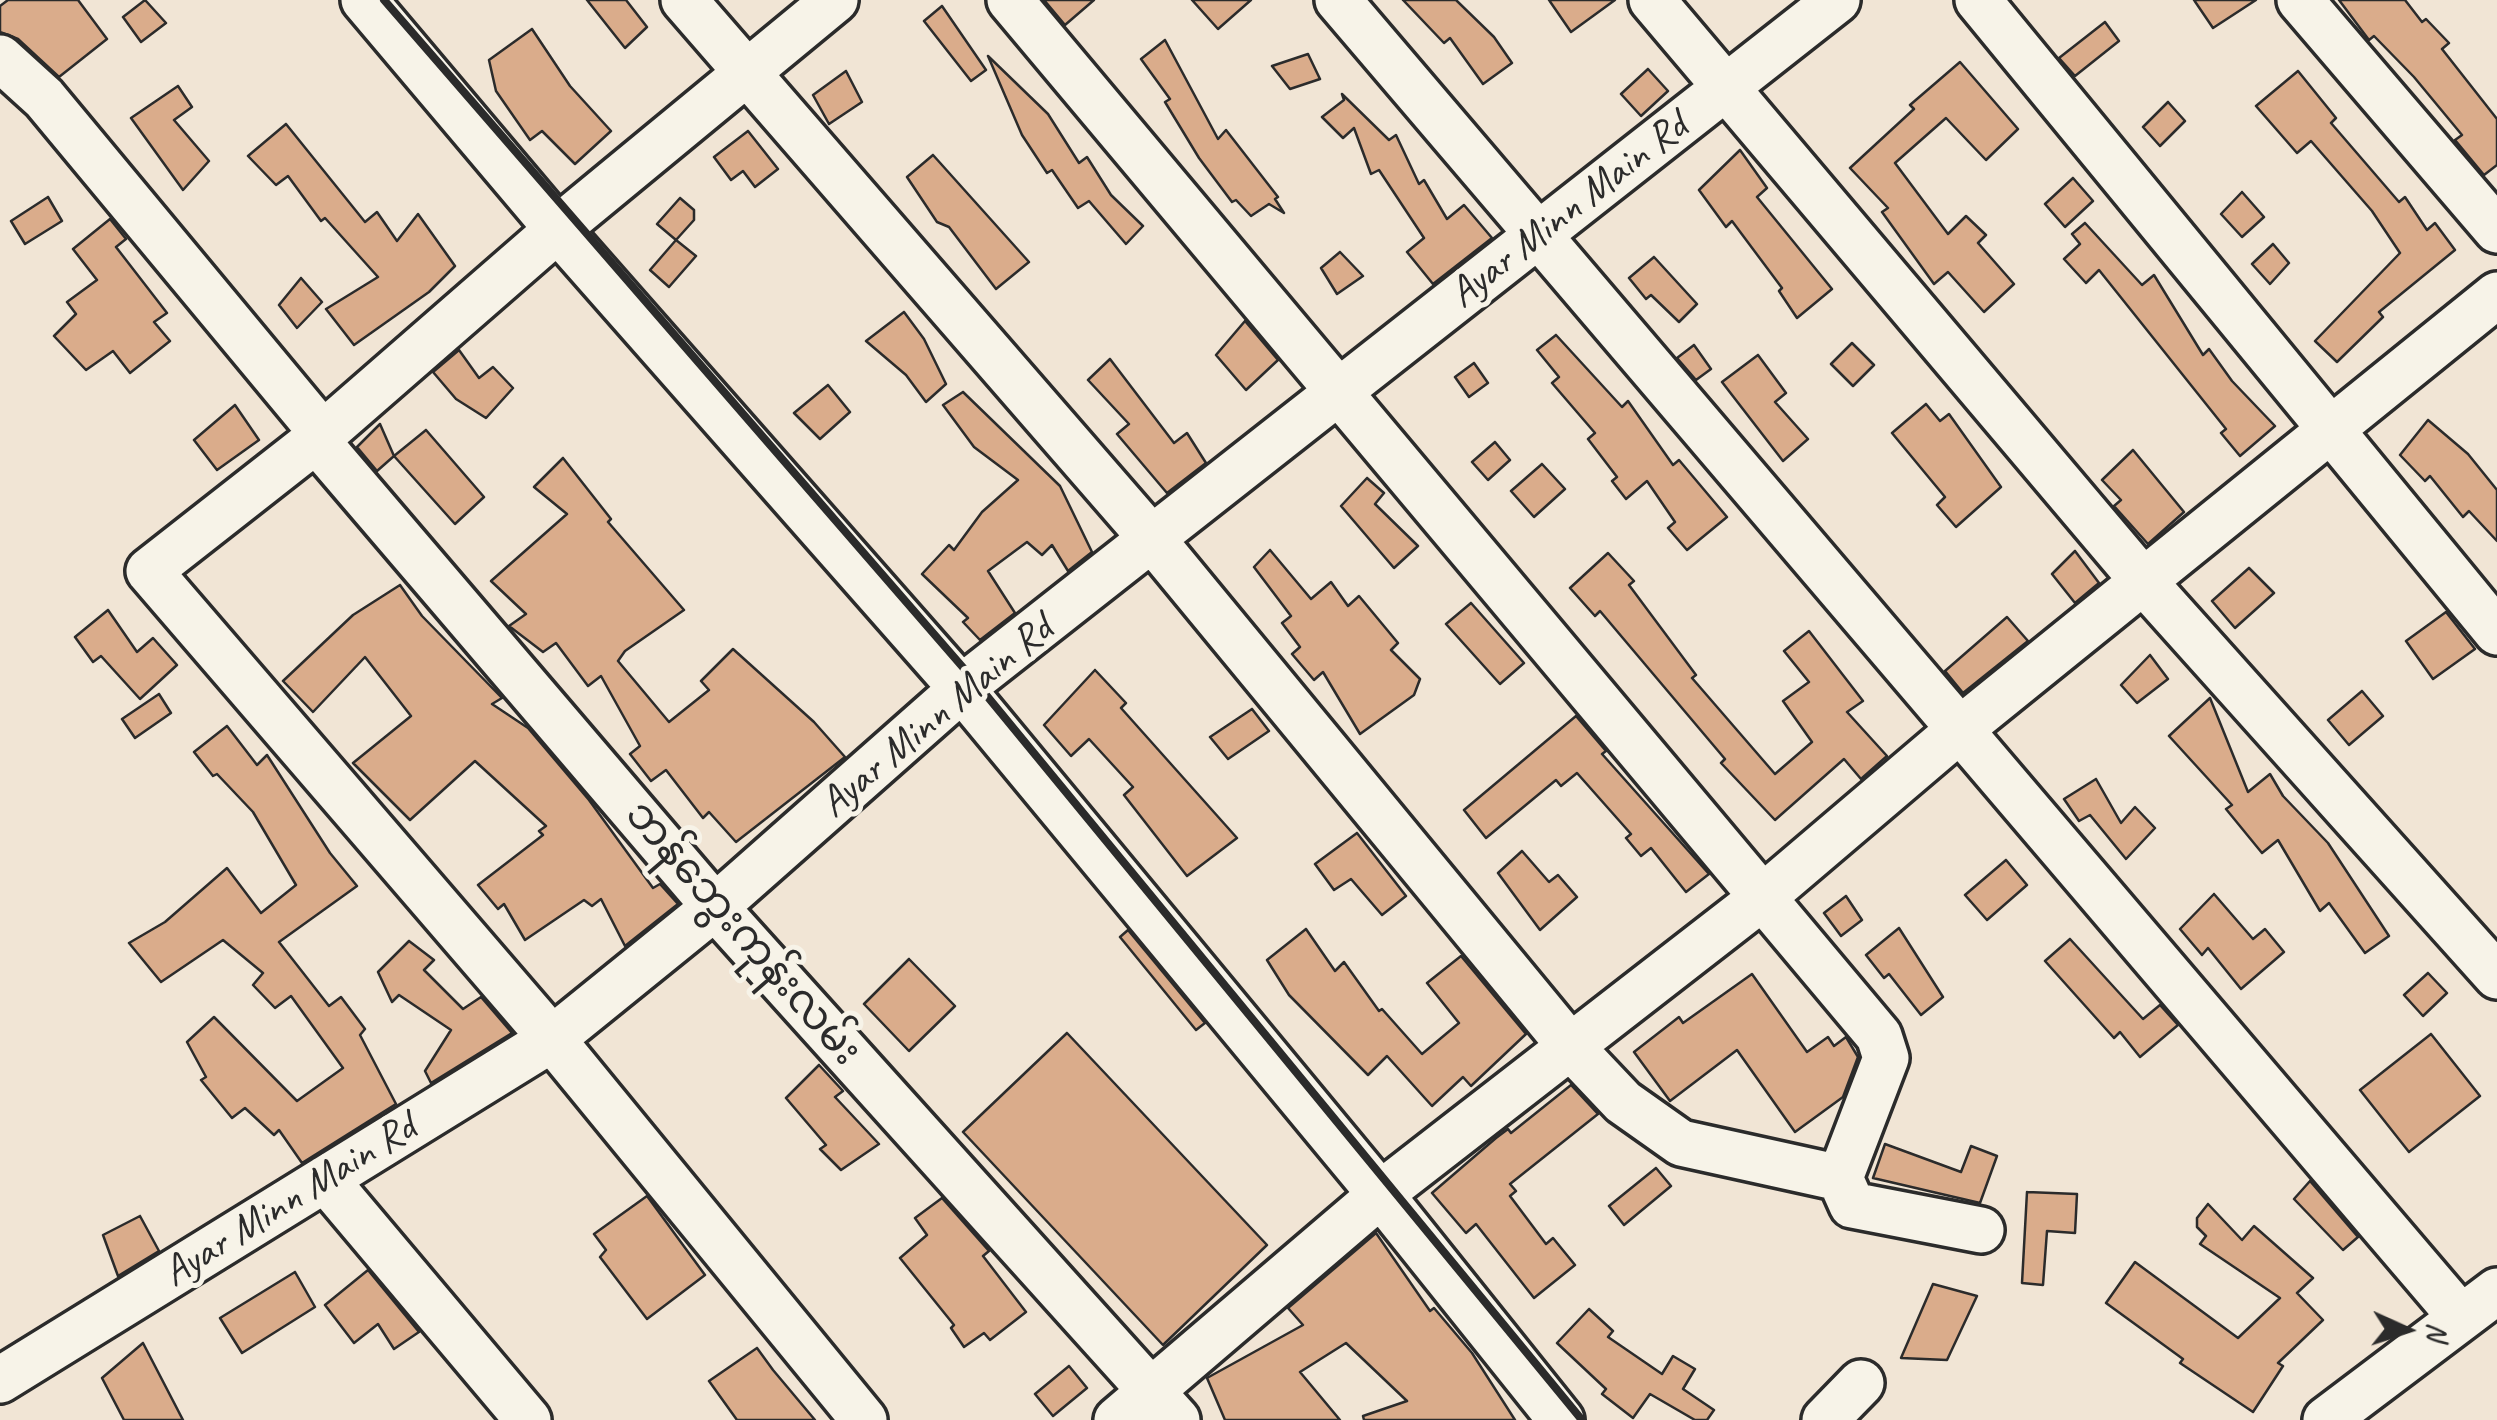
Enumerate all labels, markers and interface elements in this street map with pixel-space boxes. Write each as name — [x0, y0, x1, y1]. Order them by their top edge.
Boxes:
street label: Ayar Minn Main Rd — [1440, 102, 1698, 320]
street label: Ayar Minn Main Rd — [810, 605, 1064, 829]
street label: ဘန်ဘွေးကုန်းလမ်း — [613, 791, 871, 1077]
street label: Ayar Minn Main Rd — [154, 1103, 426, 1299]
north arrow — [2357, 1280, 2457, 1380]
text: N — [2420, 1322, 2455, 1341]

